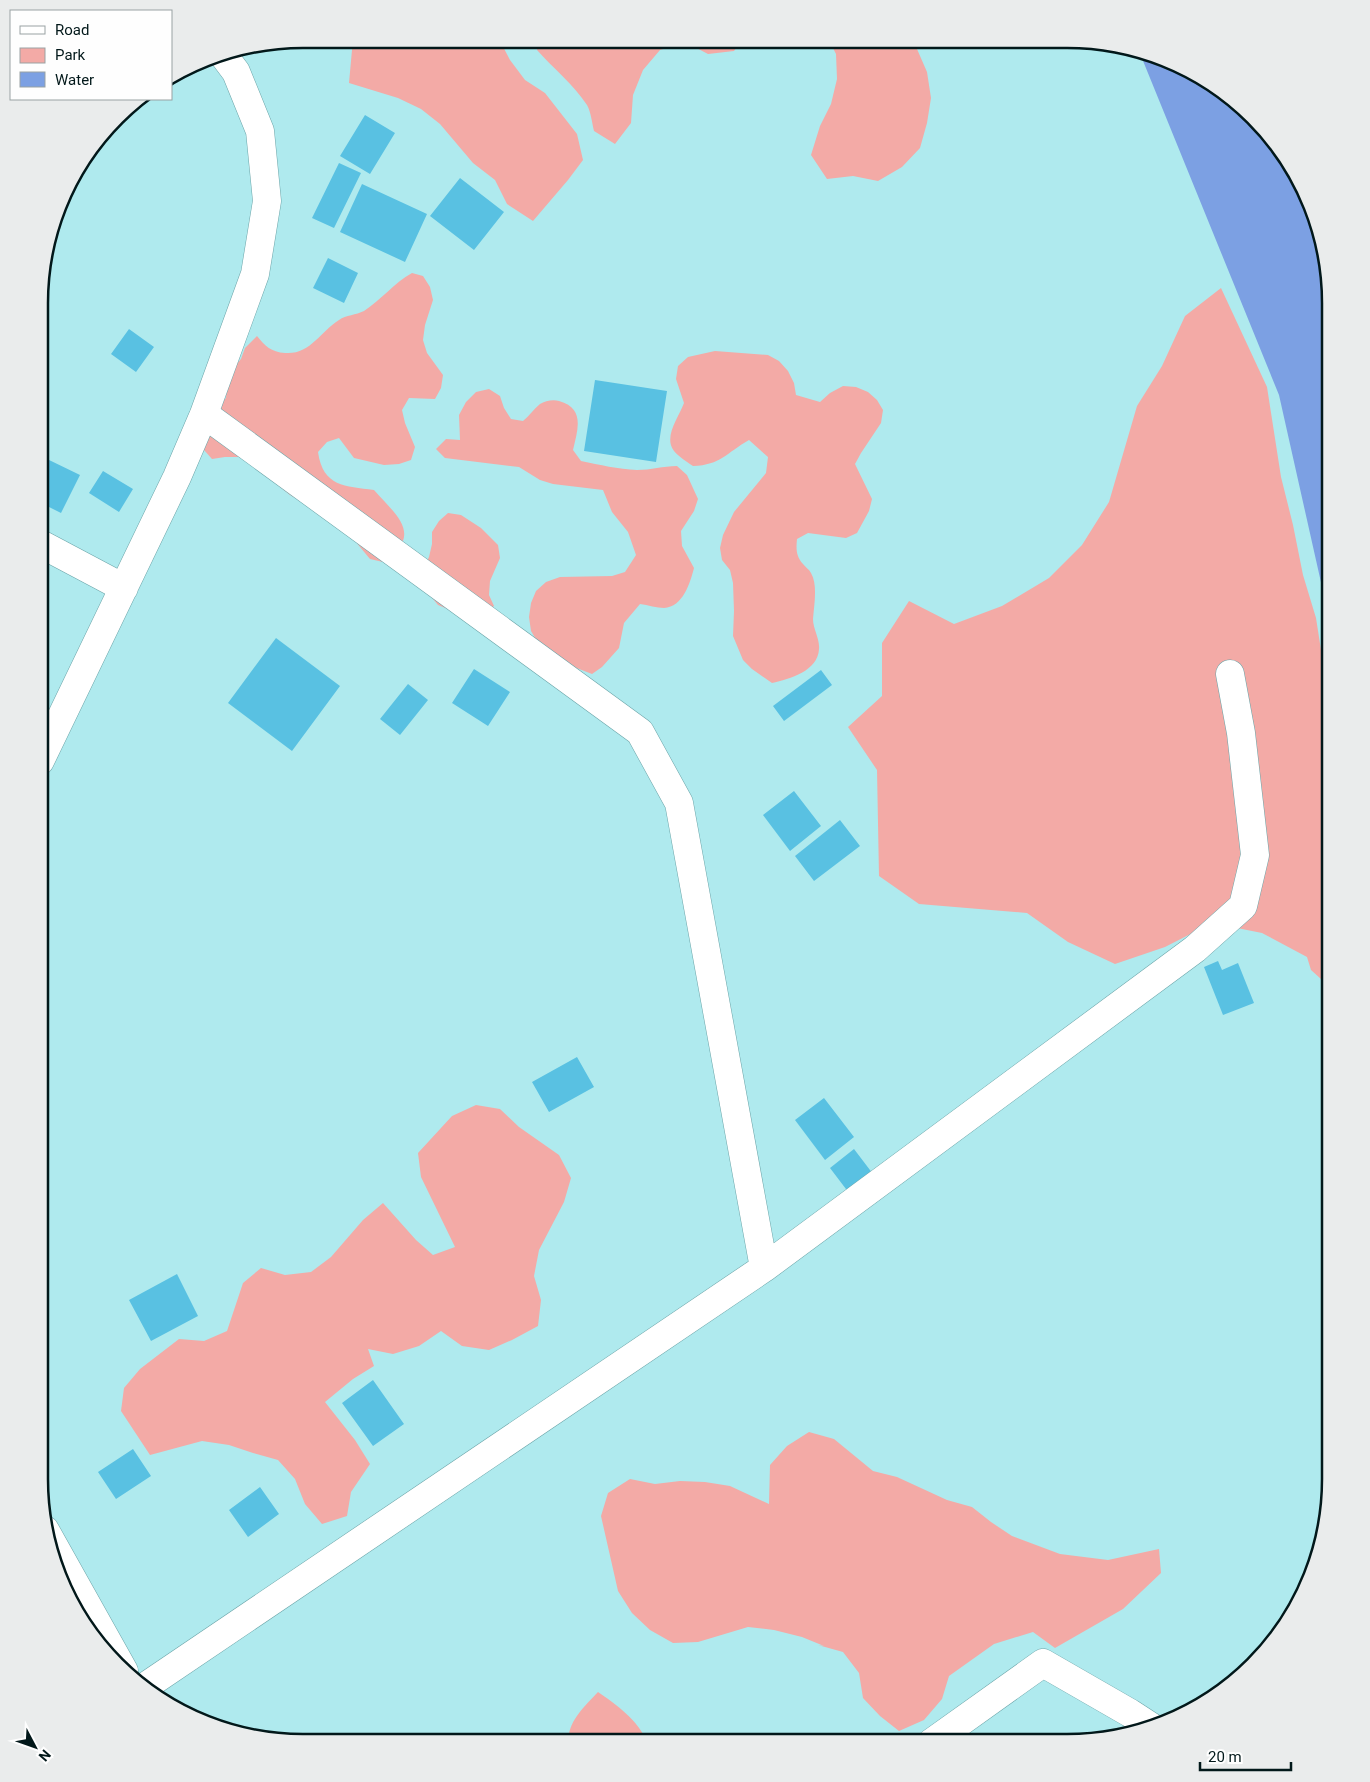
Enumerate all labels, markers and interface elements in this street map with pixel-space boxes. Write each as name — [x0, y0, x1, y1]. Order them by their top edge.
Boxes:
legend — [10, 10, 172, 100]
text: Road — [55, 21, 89, 39]
text: Park — [55, 46, 86, 64]
text: Water — [55, 71, 94, 89]
north arrow — [10, 1722, 60, 1772]
scale bar — [1200, 1740, 1291, 1772]
text: N — [36, 1747, 54, 1765]
text: 20 m — [1208, 1748, 1242, 1766]

